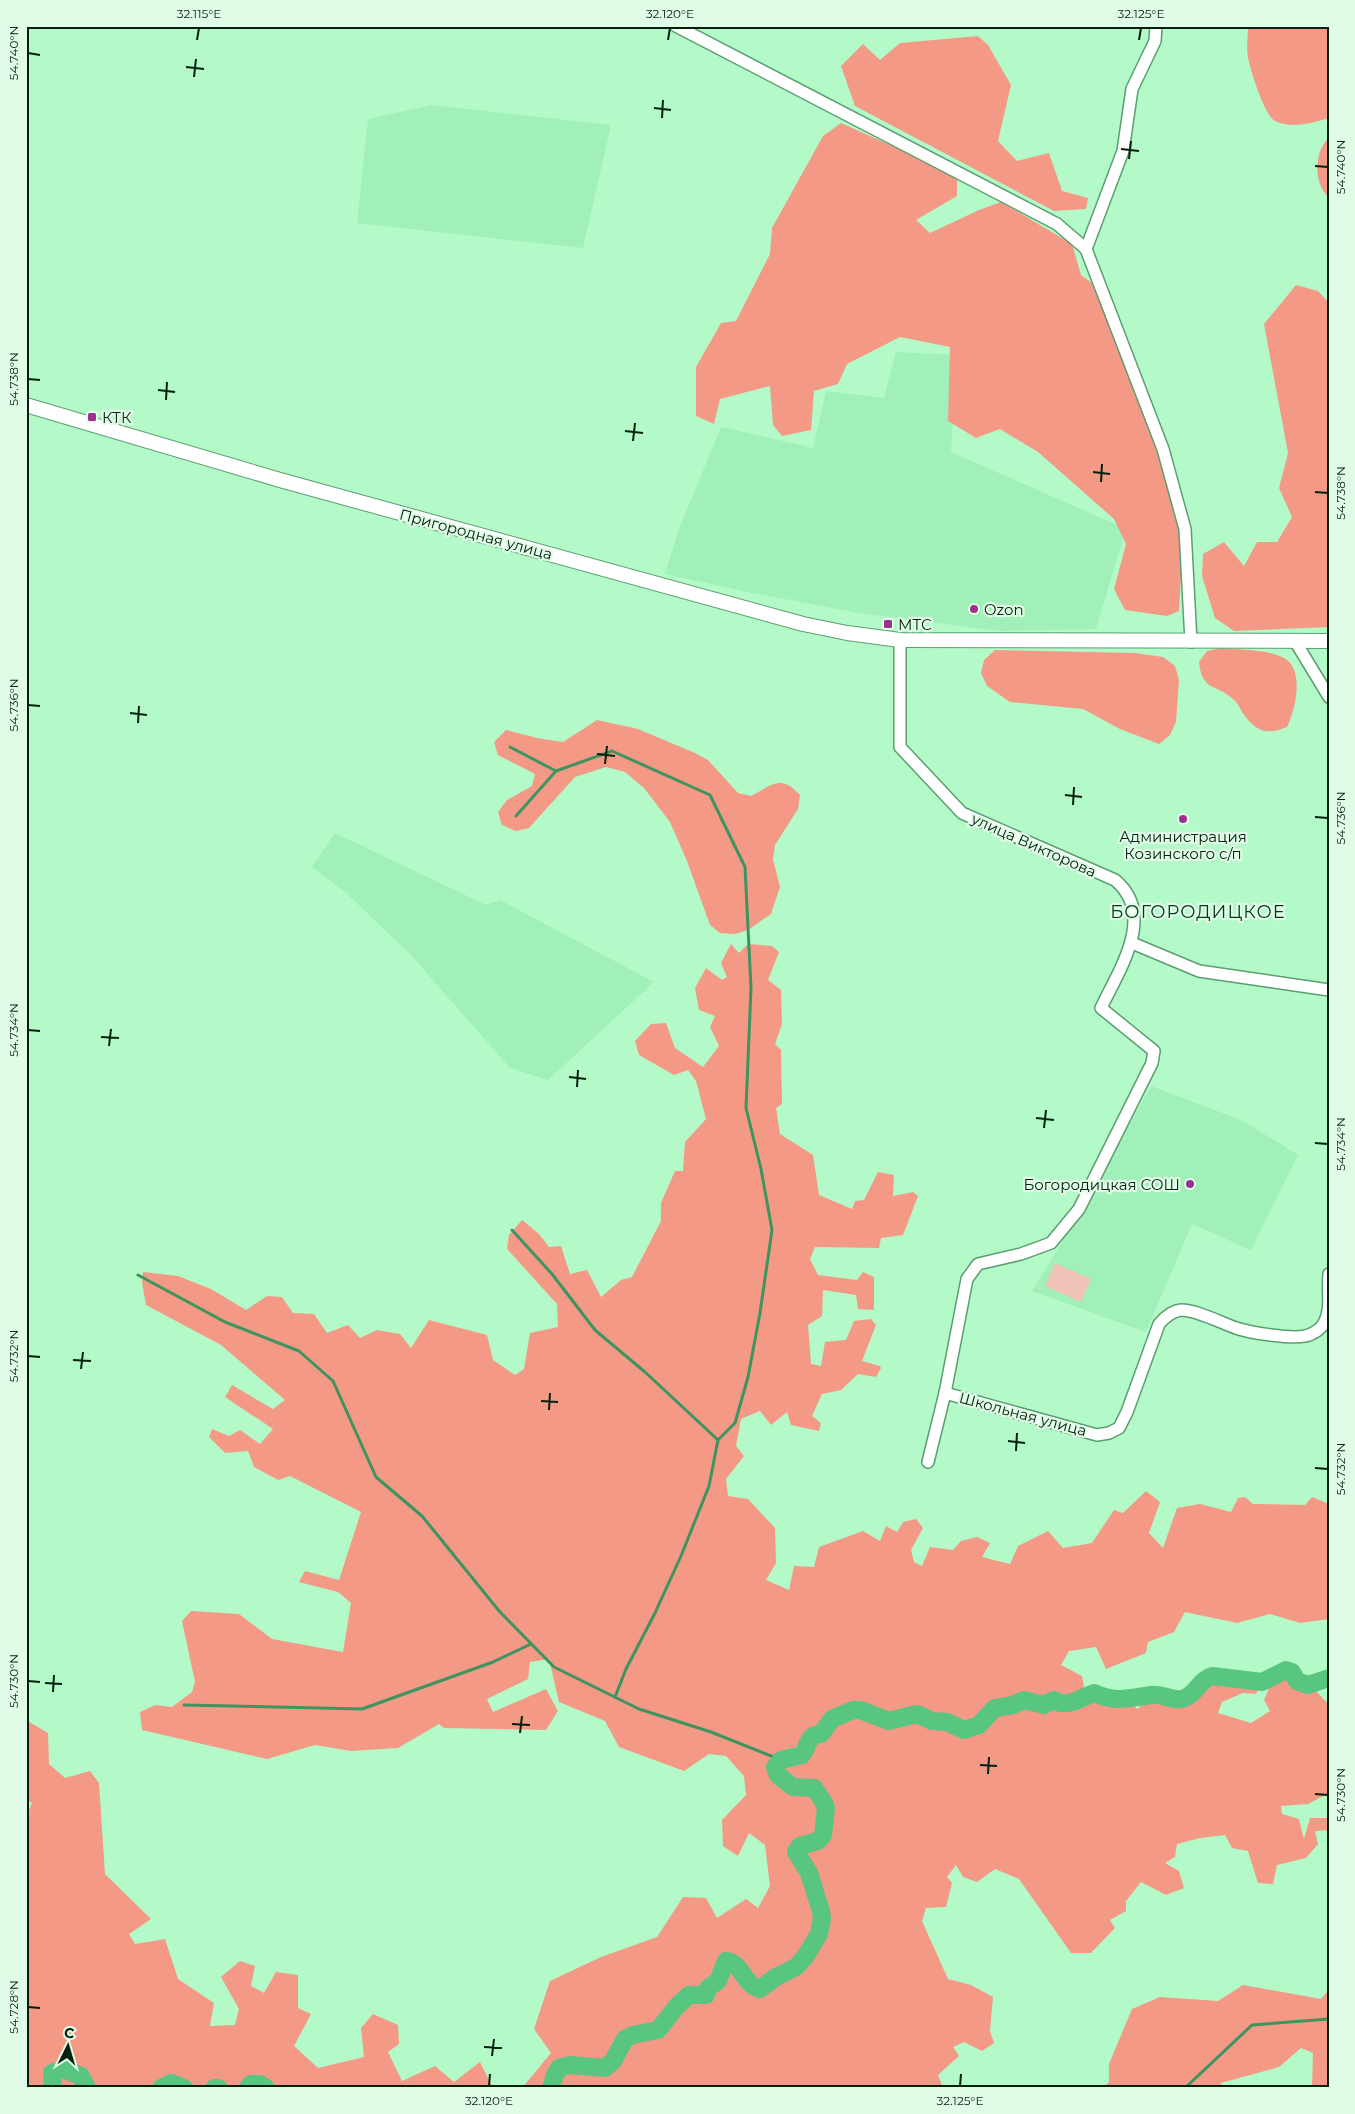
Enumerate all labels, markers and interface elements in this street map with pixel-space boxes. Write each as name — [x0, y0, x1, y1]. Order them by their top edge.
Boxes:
text: 32.115°E — [177, 6, 221, 21]
text: 32.120°E — [646, 6, 694, 21]
text: 32.125°E — [1118, 6, 1164, 21]
text: 54.740°N — [6, 26, 21, 80]
text: 54.740°N — [1333, 140, 1348, 194]
text: 54.738°N — [6, 352, 21, 406]
place label: КТК — [102, 408, 132, 427]
marker: КТК — [86, 411, 98, 423]
text: 54.738°N — [1333, 466, 1348, 520]
street label: Пригородная улица — [397, 504, 555, 564]
place label: Ozon — [984, 600, 1024, 619]
marker: Ozon — [968, 603, 980, 615]
place label: МТС — [898, 615, 932, 634]
marker: МТС — [882, 618, 894, 630]
text: 54.736°N — [6, 679, 21, 731]
text: 54.736°N — [1333, 792, 1348, 844]
street label: улица Викторова — [968, 808, 1099, 881]
marker: Администрация Козинского с/п — [1177, 813, 1189, 825]
place label: Администрация Козинского с/п — [1119, 827, 1247, 863]
district label: БОГОРОДИЦКОЕ — [1110, 901, 1286, 923]
text: 54.734°N — [6, 1003, 21, 1057]
text: 54.734°N — [1333, 1117, 1348, 1171]
place label: Богородицкая СОШ — [1023, 1175, 1180, 1194]
marker: Богородицкая СОШ — [1184, 1178, 1196, 1190]
text: 54.732°N — [6, 1330, 21, 1382]
street label: Школьная улица — [957, 1388, 1089, 1440]
text: 54.732°N — [1333, 1443, 1348, 1495]
text: 54.730°N — [6, 1654, 21, 1708]
text: 54.730°N — [1333, 1768, 1348, 1822]
text: 54.728°N — [6, 1980, 21, 2034]
north arrow — [42, 2022, 92, 2072]
text: С — [63, 2024, 75, 2042]
text: 32.120°E — [465, 2093, 513, 2108]
text: 32.125°E — [937, 2093, 983, 2108]

